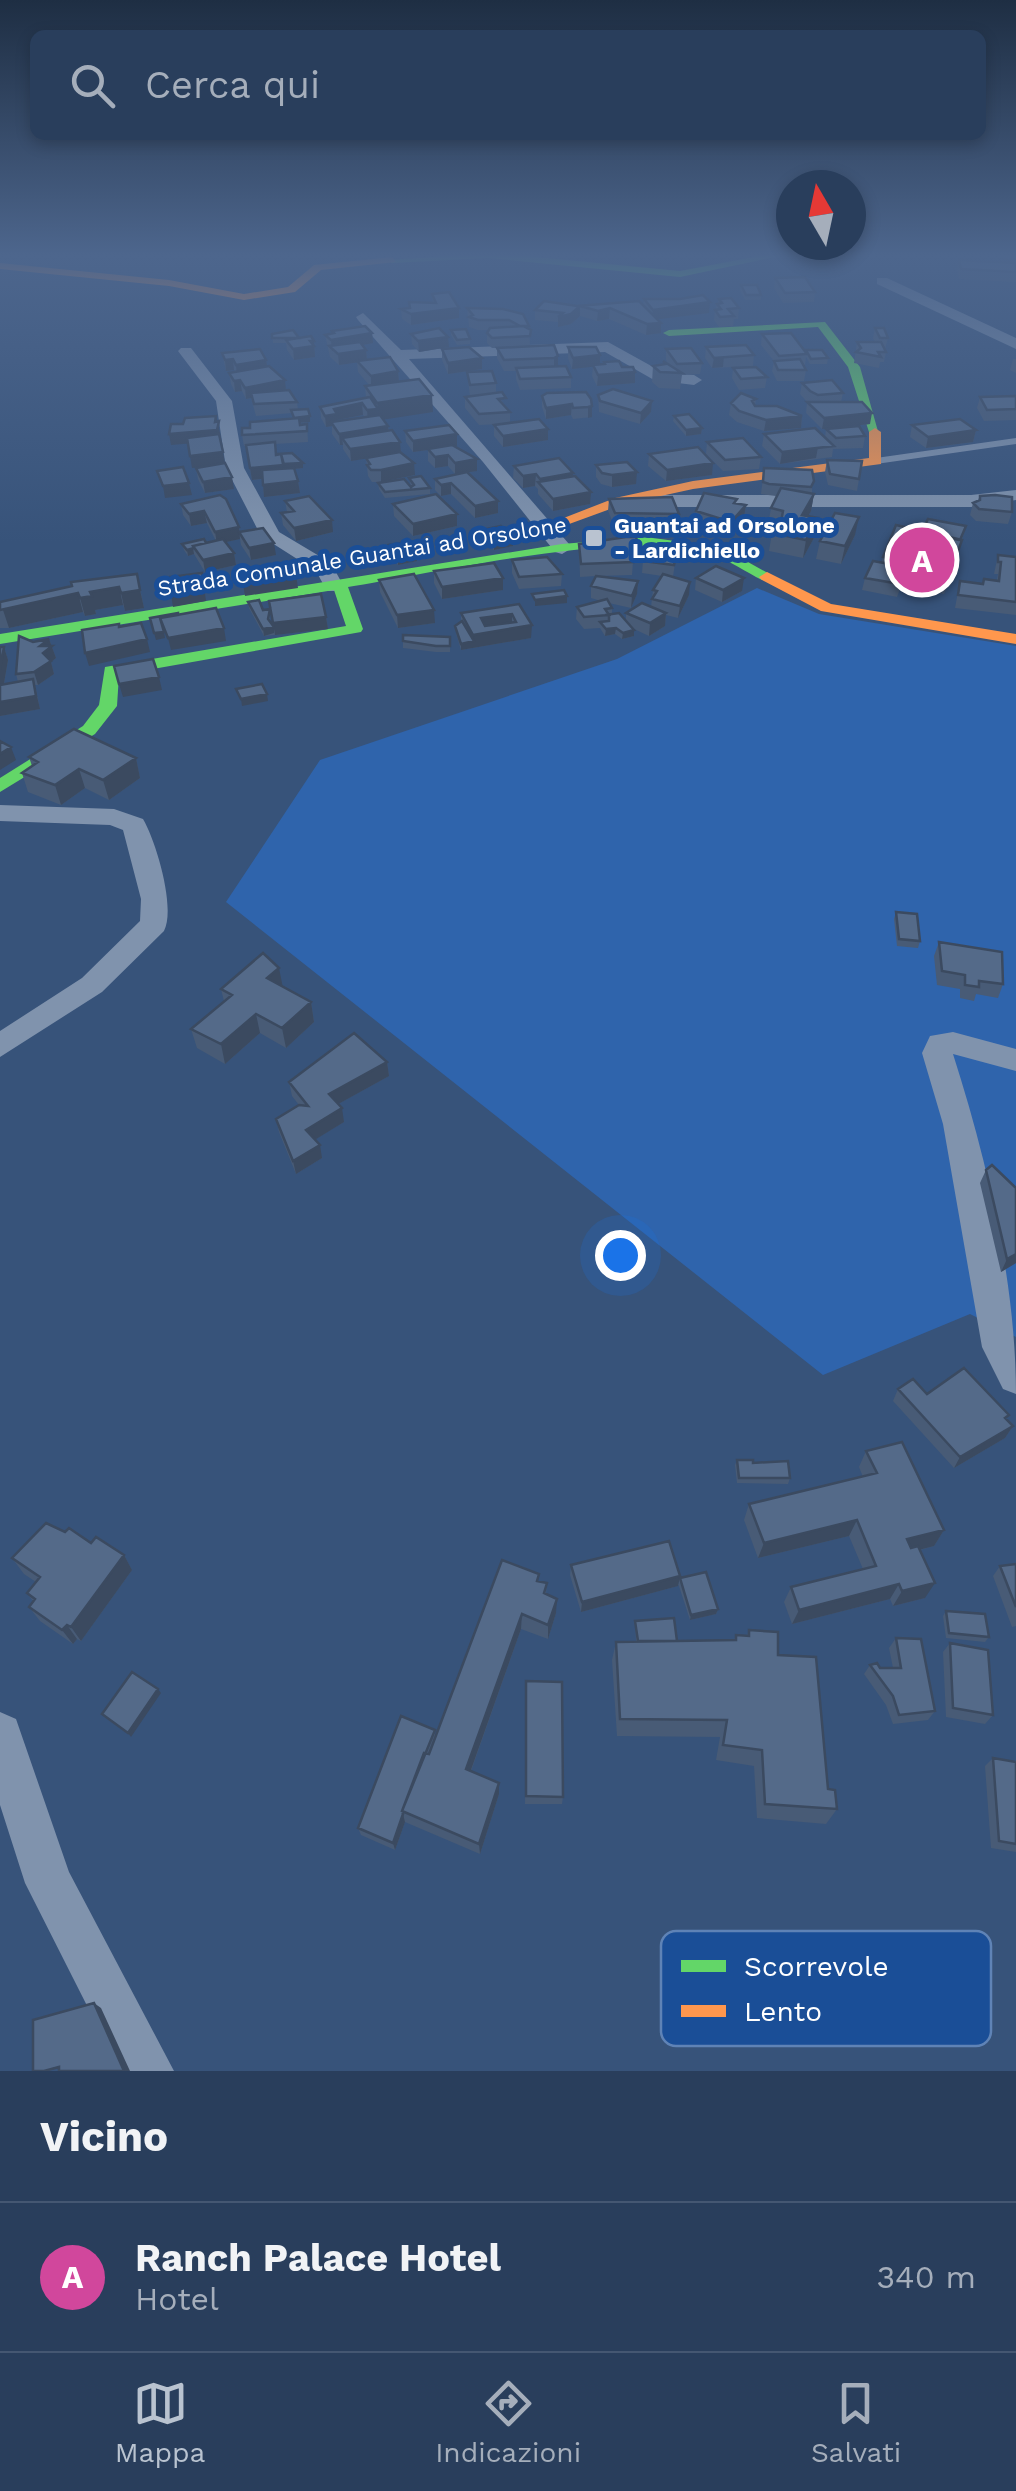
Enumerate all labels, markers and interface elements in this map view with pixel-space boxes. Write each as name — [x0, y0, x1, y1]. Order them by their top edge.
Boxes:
search box — [30, 30, 986, 140]
icon: search — [65, 58, 120, 113]
text: Cerca qui — [145, 63, 320, 107]
north arrow — [776, 170, 866, 260]
street label: Strada Comunale Guantai ad Orsolone — [156, 512, 568, 601]
place label: Guantai ad Orsolone - Lardichiello — [614, 513, 835, 563]
pin: A — [890, 522, 954, 598]
marker: Guantai ad Orsolone - Lardichiello — [583, 527, 605, 549]
your location — [595, 1230, 646, 1281]
legend — [661, 1931, 991, 2046]
text: Scorrevole — [744, 1950, 889, 1983]
text: Lento — [744, 1995, 822, 2028]
text: Vicino — [40, 2112, 168, 2161]
text: Ranch Palace Hotel — [135, 2236, 501, 2280]
text: A — [62, 2258, 83, 2296]
text: 340 m — [876, 2258, 976, 2296]
text: Hotel — [135, 2280, 219, 2318]
tab: Mappa — [115, 2376, 205, 2469]
tab: Indicazioni — [435, 2376, 581, 2469]
tab: Salvati — [811, 2376, 901, 2469]

